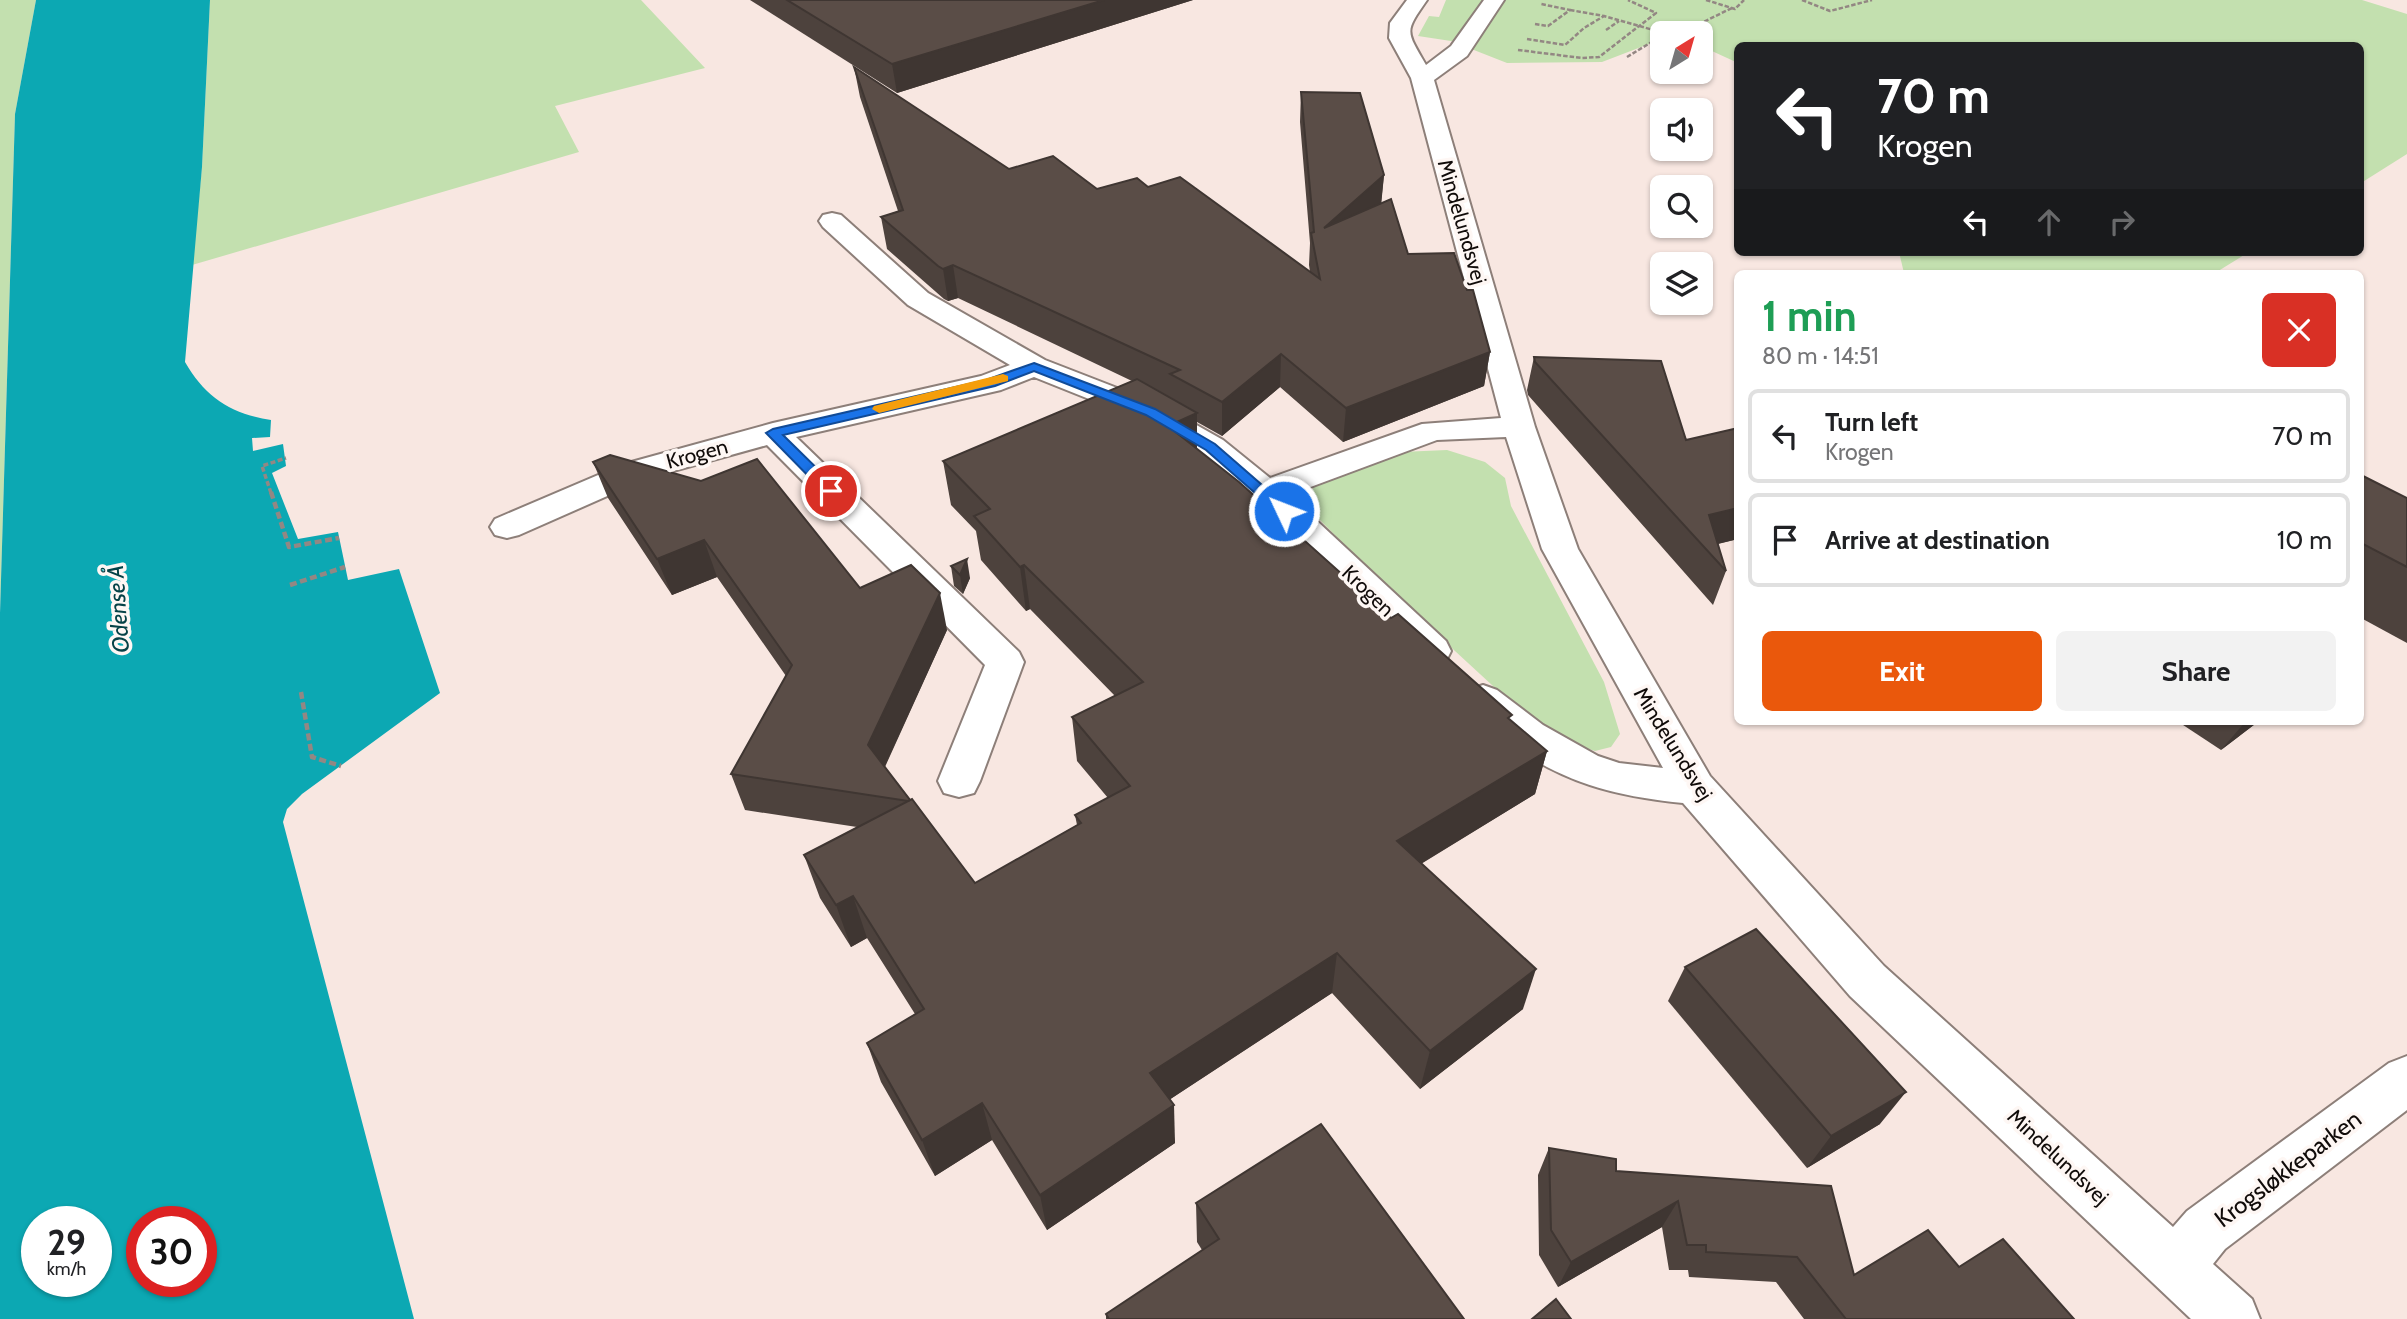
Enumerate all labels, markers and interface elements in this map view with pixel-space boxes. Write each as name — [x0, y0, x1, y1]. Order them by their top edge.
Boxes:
north arrow — [1650, 21, 1713, 84]
map controls — [1650, 21, 1713, 315]
text: 70 m — [1877, 66, 1990, 125]
icon: left — [1762, 70, 1853, 161]
button: sound — [1650, 98, 1713, 161]
text: Krogen — [1877, 126, 1973, 165]
street label: Mindelundsvej — [1432, 156, 1492, 288]
button: search — [1650, 175, 1713, 238]
icon: left — [1957, 203, 1995, 241]
icon: ahead — [2030, 203, 2068, 241]
icon: right — [2103, 203, 2141, 241]
button: layers — [1650, 252, 1713, 315]
text: 1 min — [1762, 290, 1857, 342]
button: close — [2262, 293, 2336, 367]
text: 80 m · 14:51 — [1762, 342, 1879, 370]
text: Turn left — [1825, 406, 1918, 438]
icon: left — [1766, 417, 1804, 455]
text: 70 m — [2272, 420, 2332, 452]
street label: Krogen — [663, 433, 730, 474]
text: Krogen — [1825, 438, 1894, 466]
pin — [801, 461, 861, 521]
icon: arrive — [812, 472, 850, 510]
position arrow — [1247, 474, 1321, 548]
icon: arrive — [1766, 521, 1804, 559]
text: Arrive at destination — [1825, 524, 2050, 556]
text: 10 m — [2277, 524, 2332, 556]
street label: Krogen — [1337, 560, 1400, 621]
water label: Odense Å — [99, 564, 135, 654]
button: Exit — [1762, 631, 2042, 711]
button: Share — [2056, 631, 2336, 711]
street label: Mindelundsvej — [1628, 682, 1718, 806]
street label: Mindelundsvej — [2002, 1104, 2114, 1210]
street label: Krogsløkkeparken — [2209, 1104, 2367, 1233]
speed limit sign: 30 — [126, 1206, 217, 1297]
text: 29 — [47, 1221, 86, 1264]
text: km/h — [47, 1258, 86, 1280]

